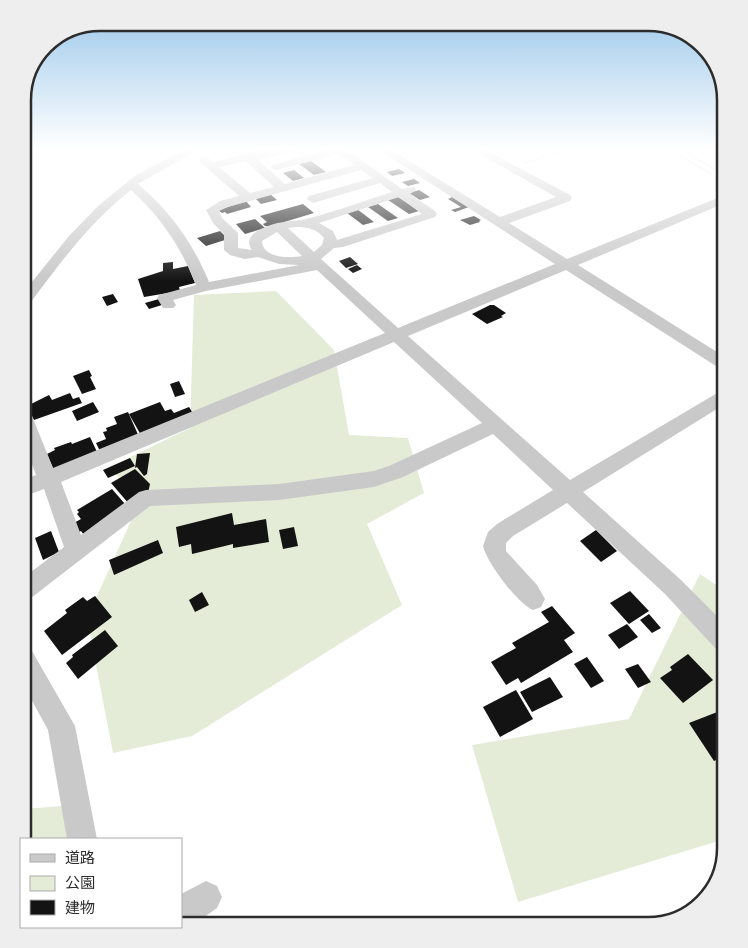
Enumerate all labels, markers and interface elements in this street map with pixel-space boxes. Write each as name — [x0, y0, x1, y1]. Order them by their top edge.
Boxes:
legend — [20, 838, 182, 928]
text: 道路 — [65, 848, 95, 867]
text: 公園 — [65, 873, 95, 892]
text: 建物 — [65, 898, 95, 917]

